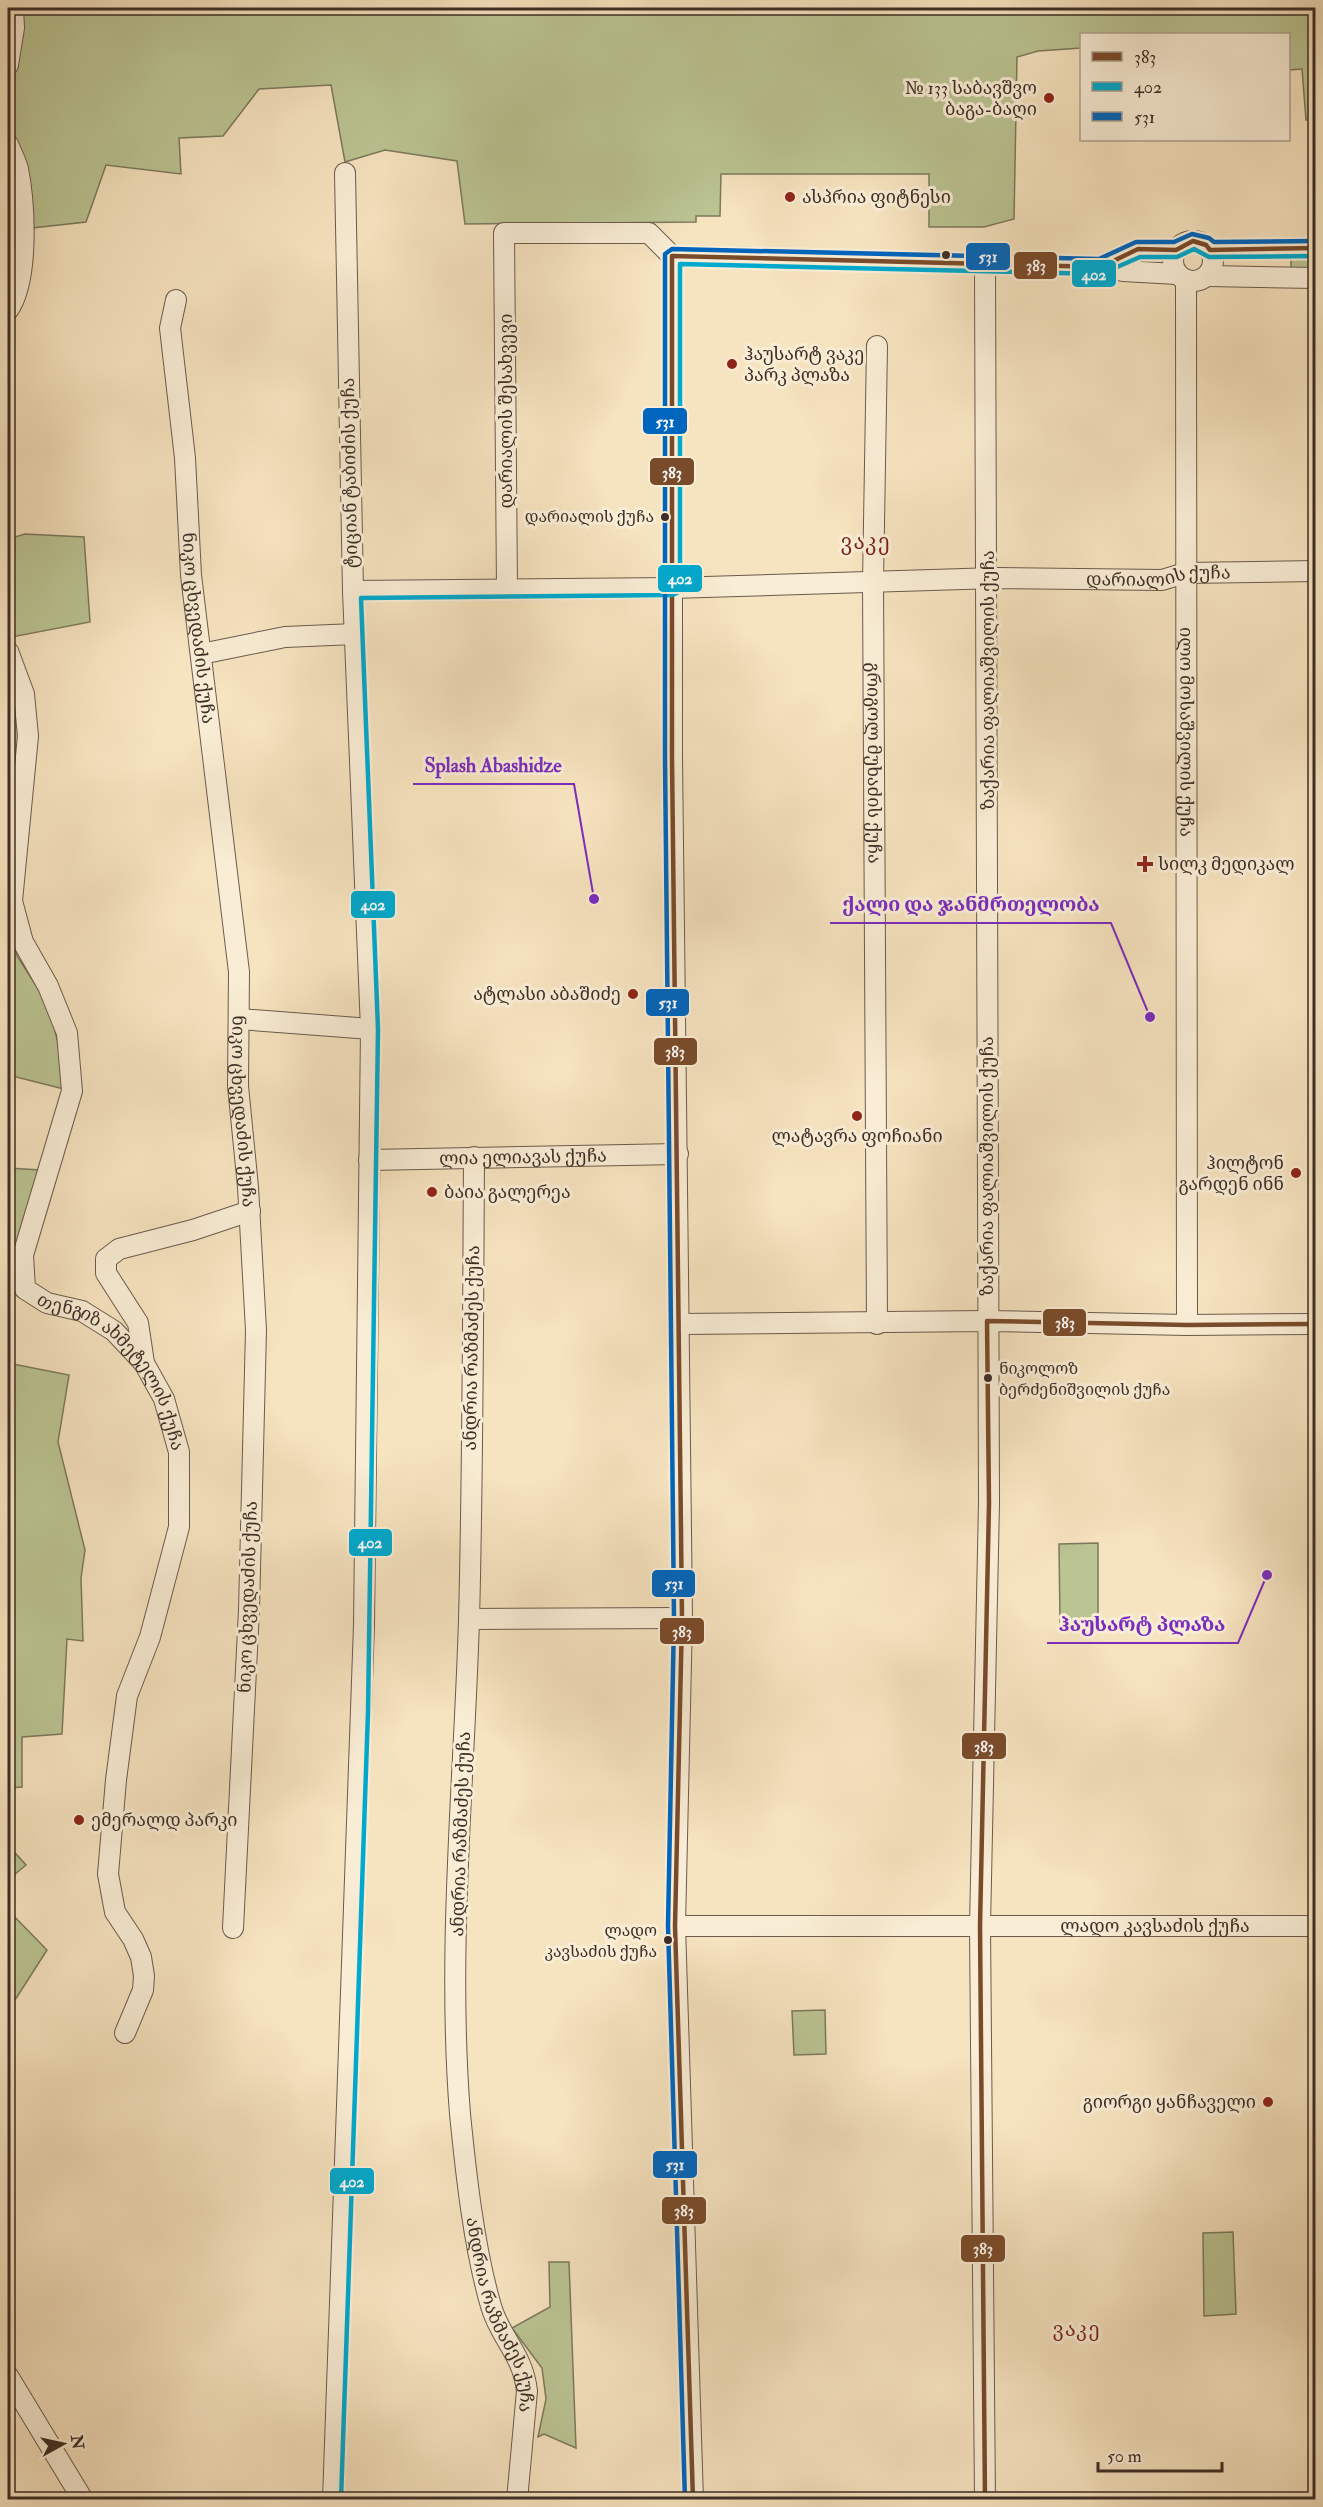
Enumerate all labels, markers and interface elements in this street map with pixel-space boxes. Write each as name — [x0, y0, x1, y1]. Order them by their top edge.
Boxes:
legend — [1080, 33, 1290, 141]
text: 383 — [1134, 46, 1156, 69]
text: 402 — [1134, 76, 1162, 99]
place label: № 133 საბავშვო ბაგა-ბაღი — [905, 77, 1037, 121]
marker: № 133 საბავშვო ბაგა-ბაღი — [1042, 91, 1056, 105]
text: 531 — [1134, 106, 1155, 129]
place label: ასპრია ფიტნესი — [802, 186, 951, 209]
marker: ასპრია ფიტნესი — [783, 190, 797, 204]
line badge: 531 — [965, 242, 1011, 271]
text: 531 — [979, 247, 998, 267]
unlabelled marker — [940, 249, 952, 261]
line badge: 383 — [1013, 251, 1058, 280]
text: 383 — [1026, 256, 1046, 276]
line badge: 402 — [1071, 259, 1117, 288]
text: 402 — [1081, 265, 1106, 285]
street label: დარიალის შესახვევი — [495, 314, 518, 508]
place label: ჰაუსარტ ვაკე პარკ პლაზა — [744, 343, 864, 387]
marker: ჰაუსარტ ვაკე პარკ პლაზა — [725, 357, 739, 371]
street label: ტიციან ტაბიძის ქუჩა — [337, 377, 363, 569]
line badge: 531 — [642, 407, 688, 435]
text: 531 — [656, 412, 675, 432]
line badge: 383 — [649, 457, 695, 486]
text: 383 — [662, 463, 682, 483]
place label: დარიალის ქუჩა — [525, 507, 654, 527]
marker: დარიალის ქუჩა — [659, 511, 671, 523]
district label: ვაკე — [841, 529, 891, 556]
street label: ნიკო ცხვედაძის ქუჩა — [177, 532, 220, 725]
street label: ზაქარია ფალიაშვილის ქუჩა — [977, 550, 1000, 810]
street label: დარიალის ქუჩა — [1086, 561, 1231, 592]
line badge: 402 — [657, 564, 703, 593]
text: 402 — [667, 569, 692, 589]
street label: ილო მოსაშვილის ქუჩა — [1175, 627, 1198, 837]
street label: გრიგოლ მუხაძის ქუჩა — [862, 662, 886, 864]
callout: Splash Abashidze — [413, 746, 574, 784]
text: Splash Abashidze — [424, 753, 562, 779]
place label: სილკ მედიკალ — [1158, 853, 1295, 876]
marker: სილკ მედიკალ — [1136, 855, 1154, 873]
callout: ქალი და ჯანმრთელობა — [830, 885, 1111, 923]
line badge: 402 — [350, 890, 396, 919]
text: ქალი და ჯანმრთელობა — [842, 892, 1100, 917]
text: 402 — [360, 895, 385, 915]
place label: ატლასი აბაშიძე — [473, 983, 621, 1006]
marker: ატლასი აბაშიძე — [626, 987, 640, 1001]
line badge: 531 — [645, 988, 690, 1017]
text: 531 — [659, 993, 678, 1013]
street label: ნიკო ცხვედაძის ქუჩა — [226, 1015, 261, 1208]
street label: ზაქარია ფალიაშვილის ქუჩა — [976, 1036, 999, 1296]
line badge: 383 — [653, 1037, 698, 1066]
text: 383 — [665, 1042, 685, 1062]
marker: ლატავრა ფოჩიანი — [850, 1109, 864, 1123]
place label: ლატავრა ფოჩიანი — [771, 1125, 943, 1148]
street label: ლია ელიავას ქუჩა — [439, 1144, 607, 1170]
place label: ჰილტონ გარდენ ინნ — [1179, 1152, 1284, 1196]
marker: ჰილტონ გარდენ ინნ — [1289, 1166, 1303, 1180]
place label: ბაია გალერეა — [444, 1181, 571, 1204]
marker: ბაია გალერეა — [425, 1185, 439, 1199]
street label: ანდრია რაზმაძეს ქუჩა — [459, 1245, 485, 1451]
street label: თენგიზ ახმეტელის ქუჩა — [33, 1288, 189, 1453]
line badge: 383 — [1042, 1308, 1087, 1337]
text: 383 — [1055, 1313, 1075, 1333]
place label: ნიკოლოზ ბერძენიშვილის ქუჩა — [999, 1359, 1170, 1400]
marker: ნიკოლოზ ბერძენიშვილის ქუჩა — [982, 1372, 994, 1384]
street label: ნიკო ცხვედაძის ქუჩა — [233, 1500, 263, 1694]
line badge: 402 — [348, 1528, 393, 1557]
text: 402 — [357, 1533, 382, 1553]
line badge: 531 — [651, 1569, 696, 1598]
text: 531 — [665, 1574, 684, 1594]
callout: ჰაუსარტ პლაზა — [1047, 1605, 1238, 1643]
text: ჰაუსარტ პლაზა — [1059, 1612, 1225, 1637]
line badge: 383 — [659, 1617, 705, 1645]
text: 383 — [672, 1622, 692, 1642]
street label: ანდრია რაზმაძეს ქუჩა — [446, 1731, 476, 1937]
line badge: 383 — [961, 1732, 1007, 1760]
text: 383 — [974, 1737, 994, 1757]
place label: ემერალდ პარკი — [91, 1809, 238, 1832]
marker: ემერალდ პარკი — [72, 1813, 86, 1827]
street label: ლადო კავსაძის ქუჩა — [1060, 1915, 1250, 1938]
place label: ლადო კავსაძის ქუჩა — [545, 1921, 657, 1962]
marker: ლადო კავსაძის ქუჩა — [662, 1934, 674, 1946]
place label: გიორგი ყანჩაველი — [1083, 2091, 1256, 2114]
marker: გიორგი ყანჩაველი — [1261, 2095, 1275, 2109]
line badge: 531 — [652, 2150, 698, 2179]
text: 531 — [666, 2155, 685, 2175]
line badge: 402 — [329, 2167, 375, 2195]
text: 402 — [339, 2172, 364, 2192]
line badge: 383 — [661, 2196, 707, 2225]
text: 383 — [674, 2201, 694, 2221]
street label: ანდრია რაზმაძეს ქუჩა — [461, 2215, 539, 2414]
line badge: 383 — [960, 2234, 1006, 2263]
text: 383 — [973, 2239, 993, 2259]
district label: ვაკე — [1053, 2317, 1101, 2342]
north arrow — [33, 2414, 93, 2474]
text: N — [66, 2433, 88, 2451]
scale bar — [1098, 2435, 1222, 2473]
text: 50 m — [1107, 2445, 1142, 2468]

